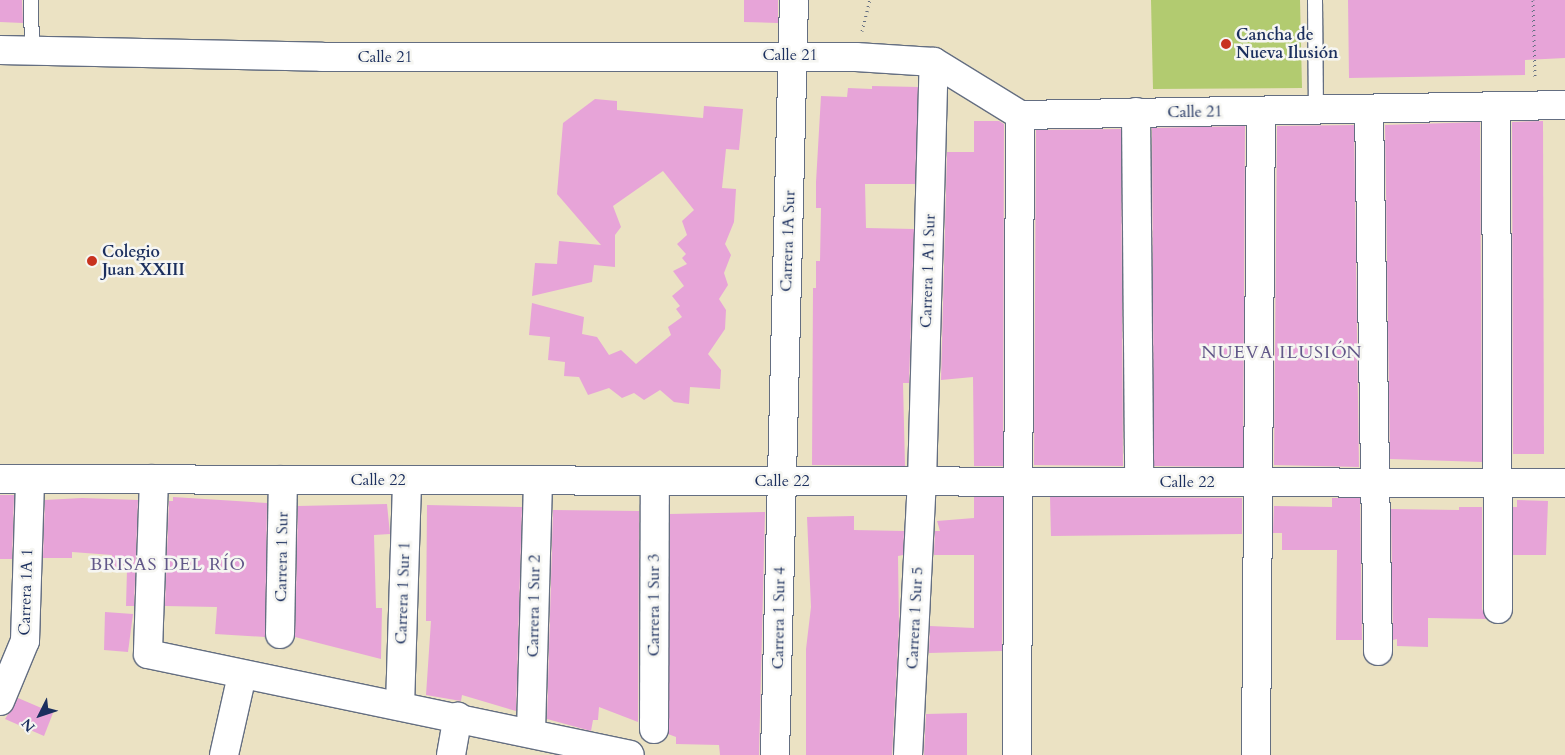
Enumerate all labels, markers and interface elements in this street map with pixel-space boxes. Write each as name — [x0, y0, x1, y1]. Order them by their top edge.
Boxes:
place label: Cancha de Nueva Ilusión — [1236, 25, 1338, 63]
marker: Cancha de Nueva Ilusión — [1220, 38, 1232, 50]
street label: Calle 21 — [762, 45, 818, 65]
street label: Calle 21 — [357, 47, 413, 67]
street label: Calle 21 — [1167, 102, 1223, 122]
street label: Carrera 1A Sur — [777, 190, 799, 292]
street label: Carrera 1 A1 Sur — [916, 214, 940, 328]
place label: Colegio Juan XXIII — [102, 242, 185, 280]
marker: Colegio Juan XXIII — [86, 255, 98, 267]
district label: NUEVA ILUSIÓN — [1200, 342, 1364, 364]
street label: Calle 22 — [350, 470, 406, 490]
street label: Calle 22 — [754, 471, 810, 491]
street label: Calle 22 — [1159, 472, 1215, 492]
street label: Carrera 1 Sur — [272, 512, 292, 602]
street label: Carrera 1 Sur 1 — [392, 541, 414, 645]
street label: Carrera 1A 1 — [15, 548, 37, 636]
district label: BRISAS DEL RÍO — [88, 554, 248, 576]
street label: Carrera 1 Sur 2 — [524, 554, 544, 658]
street label: Carrera 1 Sur 3 — [644, 554, 664, 656]
street label: Carrera 1 Sur 4 — [769, 566, 789, 670]
street label: Carrera 1 Sur 5 — [903, 566, 927, 670]
north arrow — [15, 690, 65, 740]
text: N — [17, 714, 39, 736]

